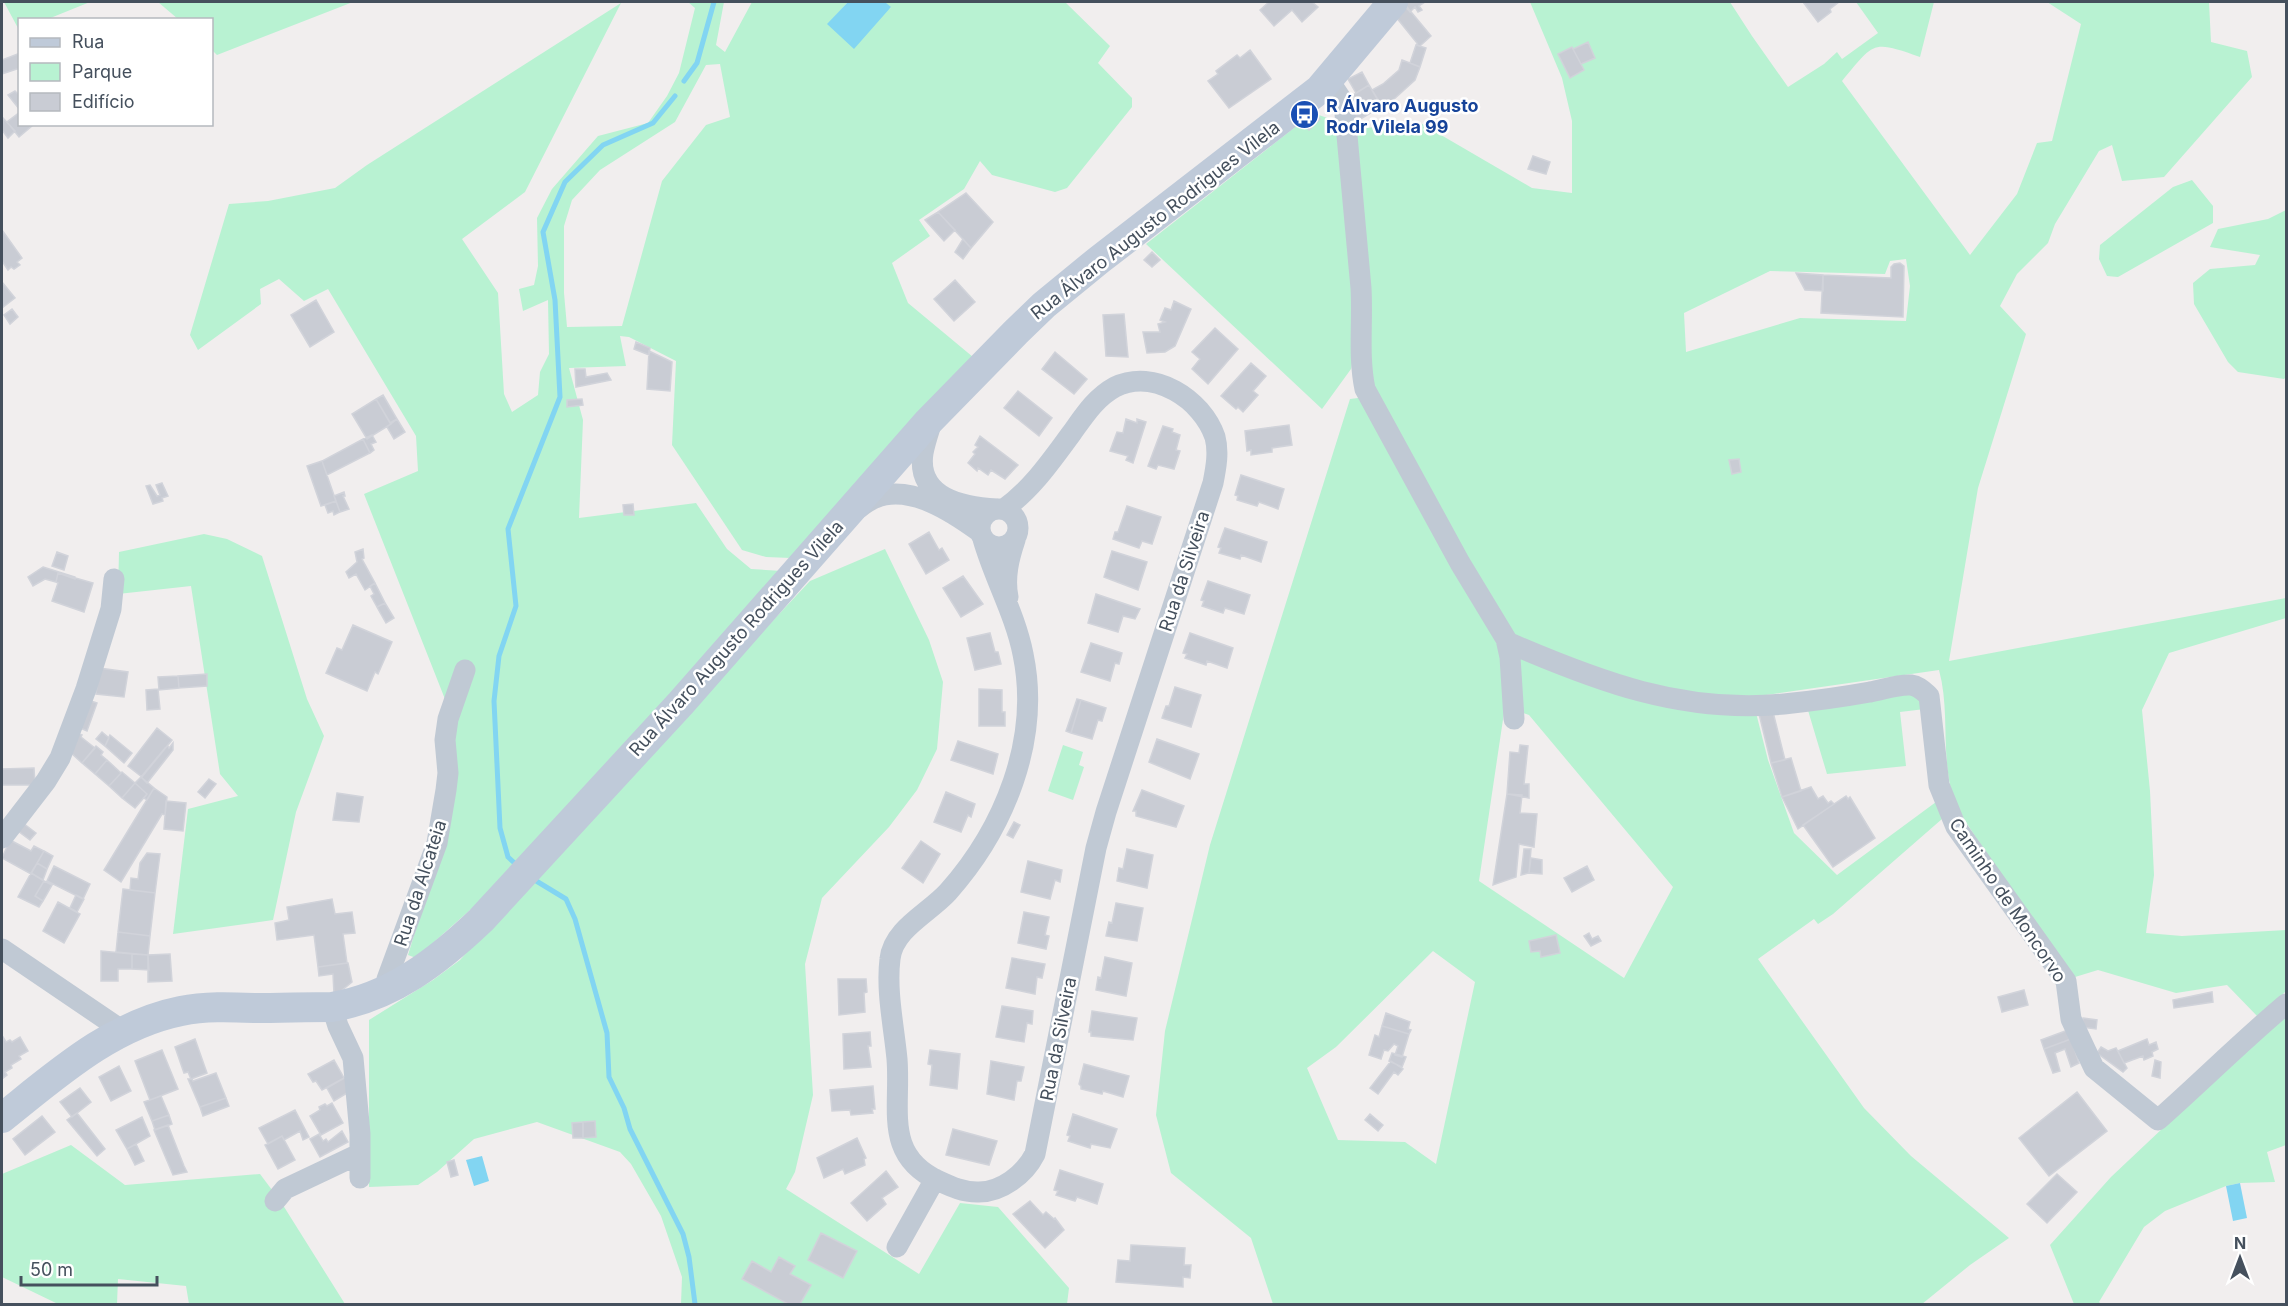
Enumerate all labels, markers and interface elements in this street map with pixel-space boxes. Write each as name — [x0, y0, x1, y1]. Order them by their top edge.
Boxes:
legend — [18, 18, 213, 126]
text: Rua — [72, 31, 104, 52]
text: Parque — [72, 61, 132, 82]
text: Edifício — [72, 91, 135, 112]
place label: R Álvaro Augusto Rodr Vilela 99 — [1326, 95, 1479, 137]
bus stop icon: R Álvaro Augusto Rodr Vilela 99 — [1289, 99, 1321, 131]
street label: Rua Álvaro Augusto Rodrigues Vilela — [1026, 116, 1284, 324]
street label: Rua da Silveira — [1155, 508, 1213, 634]
street label: Rua Álvaro Augusto Rodrigues Vilela — [624, 515, 847, 760]
street label: Caminho de Moncorvo — [1945, 814, 2071, 986]
street label: Rua da Alcateia — [390, 817, 450, 949]
street label: Rua da Silveira — [1036, 975, 1080, 1103]
north arrow — [2210, 1228, 2270, 1288]
text: N — [2234, 1233, 2246, 1253]
scale bar — [21, 1249, 158, 1287]
text: 50 m — [30, 1259, 73, 1280]

